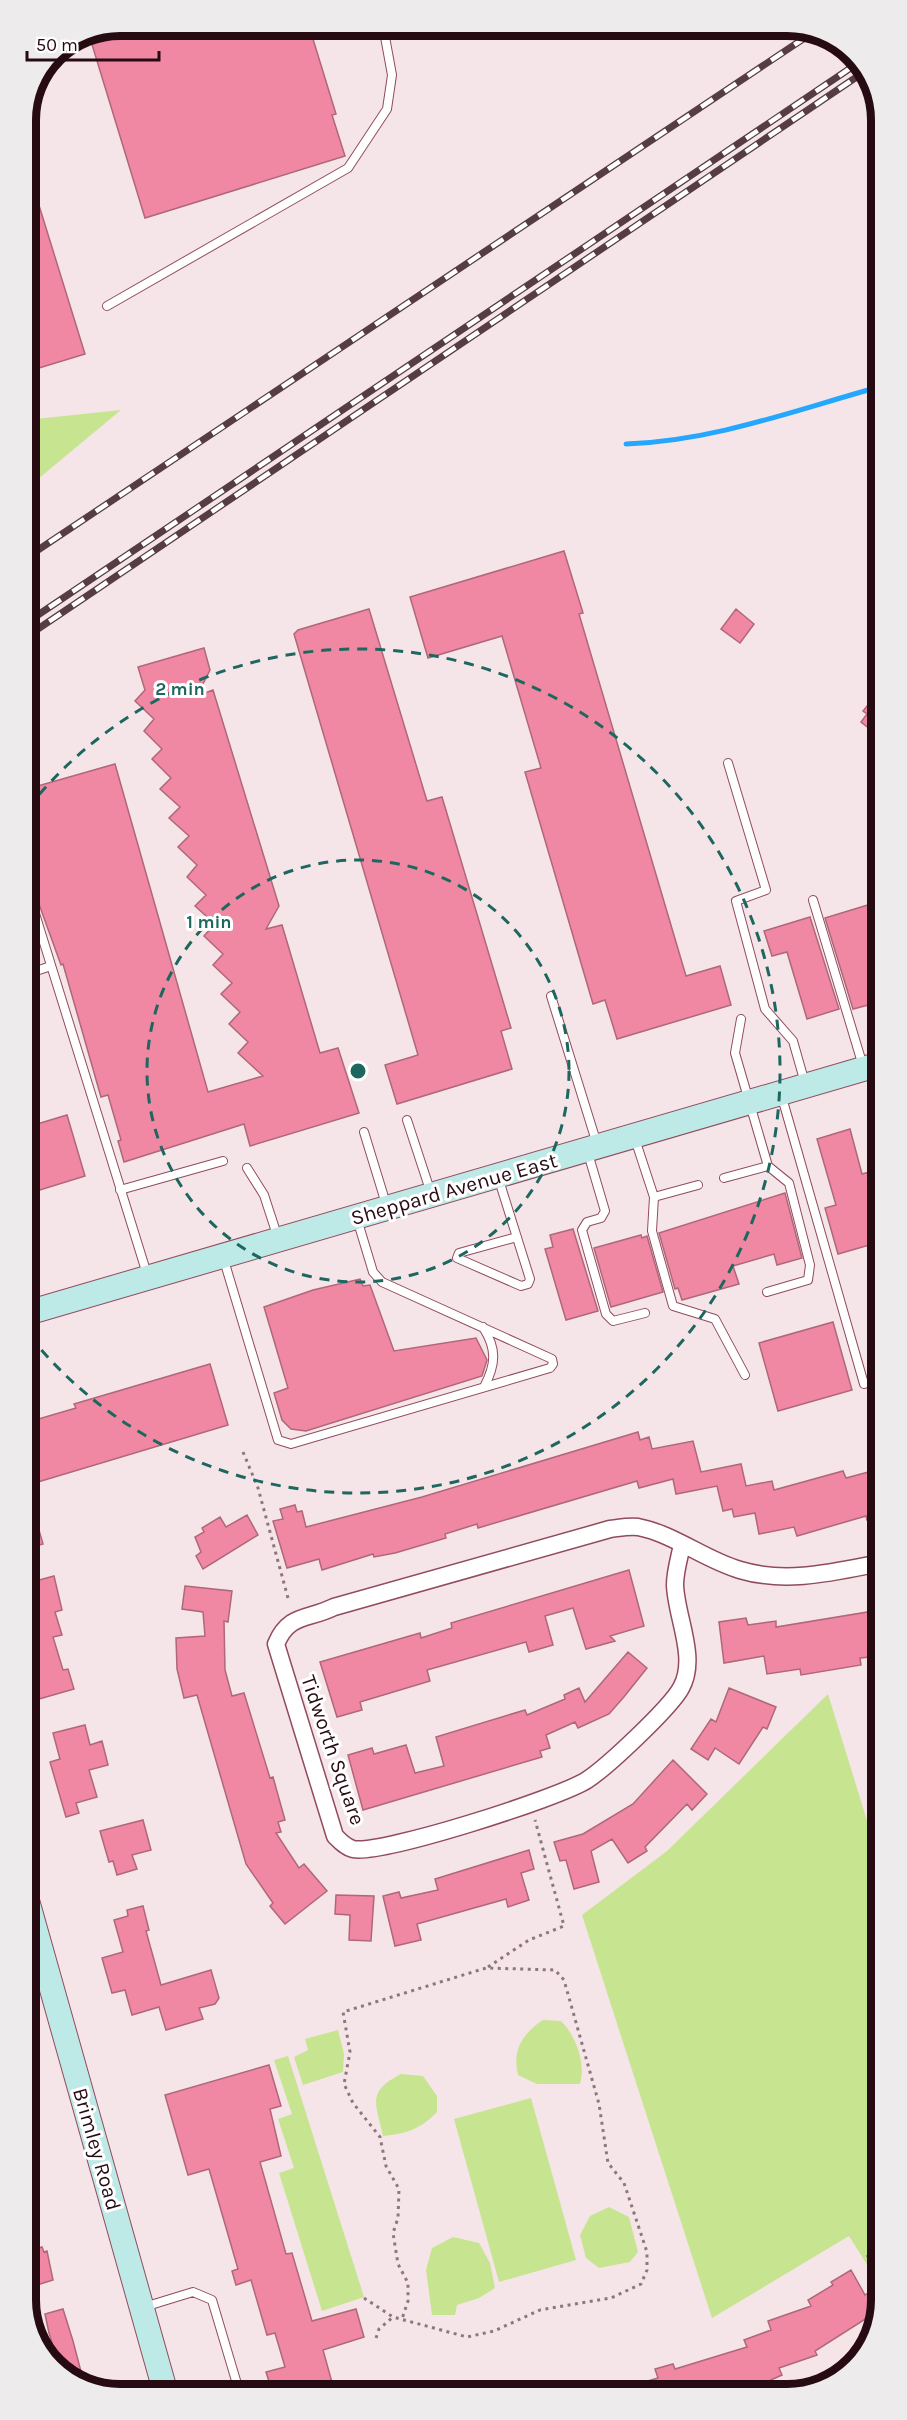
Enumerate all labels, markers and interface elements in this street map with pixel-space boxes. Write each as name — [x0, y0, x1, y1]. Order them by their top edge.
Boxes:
scale bar — [27, 24, 159, 62]
text: 50 m — [36, 34, 78, 56]
text: 2 min — [155, 678, 205, 700]
text: 1 min — [186, 911, 232, 933]
centre of rings — [348, 1061, 368, 1081]
street label: Sheppard Avenue East — [348, 1148, 560, 1230]
street label: Tidworth Square — [296, 1672, 370, 1828]
street label: Brimley Road — [68, 2085, 126, 2213]

